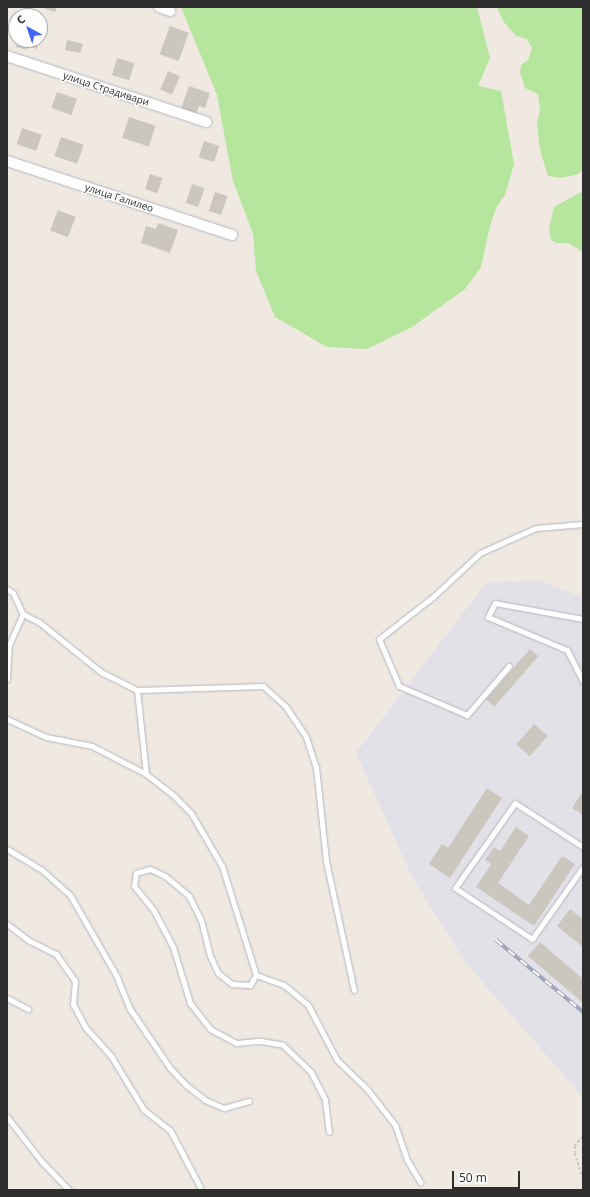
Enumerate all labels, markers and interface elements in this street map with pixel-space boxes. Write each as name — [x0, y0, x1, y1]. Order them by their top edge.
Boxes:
north arrow — [8, 8, 48, 48]
text: С — [13, 11, 28, 27]
street label: улица Страдивари — [61, 69, 151, 109]
street label: улица Галилео — [83, 181, 155, 215]
scale bar — [454, 1163, 522, 1189]
text: 50 m — [459, 1169, 487, 1186]

